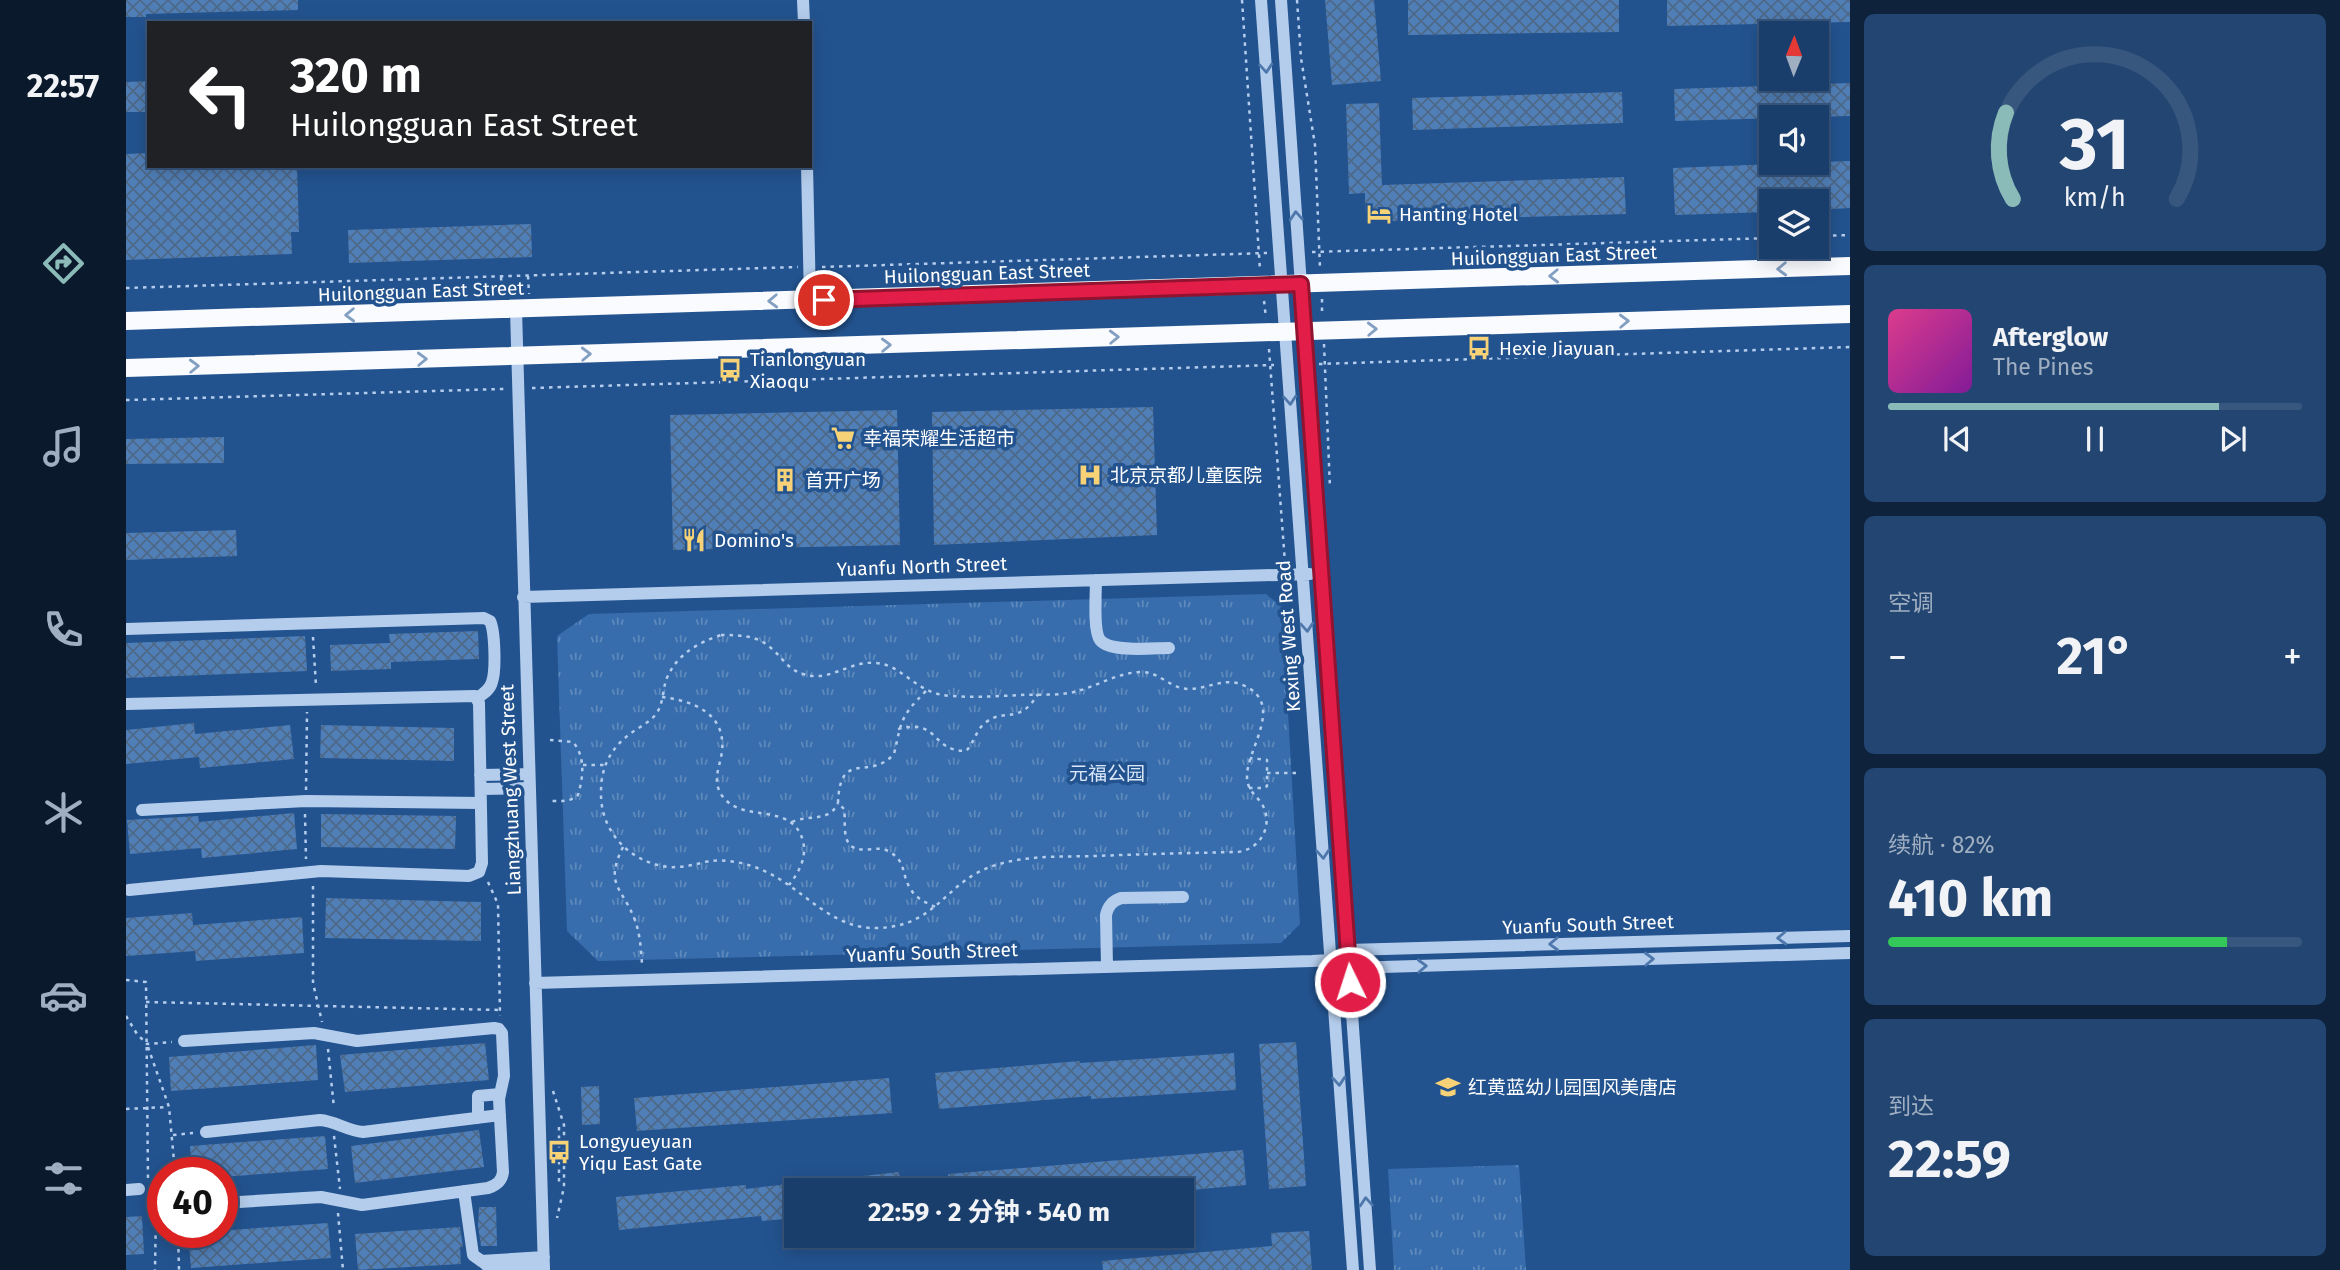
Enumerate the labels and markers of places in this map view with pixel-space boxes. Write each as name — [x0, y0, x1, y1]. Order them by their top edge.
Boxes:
hotel icon: Hanting Hotel — [1365, 200, 1393, 228]
place label: Hanting Hotel — [1399, 203, 1519, 226]
pin — [794, 270, 854, 330]
bus stop icon: Hexie Jiayuan — [1465, 334, 1493, 362]
place label: Hexie Jiayuan — [1499, 337, 1615, 360]
place label: Tianlongyuan Xiaoqu — [750, 348, 866, 393]
bus stop icon: Tianlongyuan Xiaoqu — [716, 356, 744, 384]
supermarket icon: 幸福荣耀生活超市 — [829, 424, 857, 452]
place label: 幸福荣耀生活超市 — [863, 427, 1015, 450]
hospital icon: 北京京都儿童医院 — [1076, 461, 1104, 489]
place label: 北京京都儿童医院 — [1110, 464, 1262, 487]
building icon: 首开广场 — [771, 466, 799, 494]
place label: 首开广场 — [805, 469, 881, 492]
restaurant icon: Domino's — [680, 526, 708, 554]
place label: Domino's — [714, 529, 794, 552]
school or university icon: 红黄蓝幼儿园国风美唐店 — [1434, 1073, 1462, 1101]
place label: 红黄蓝幼儿园国风美唐店 — [1468, 1076, 1677, 1099]
place label: Longyueyuan Yiqu East Gate — [579, 1130, 702, 1175]
bus stop icon: Longyueyuan Yiqu East Gate — [545, 1138, 573, 1166]

